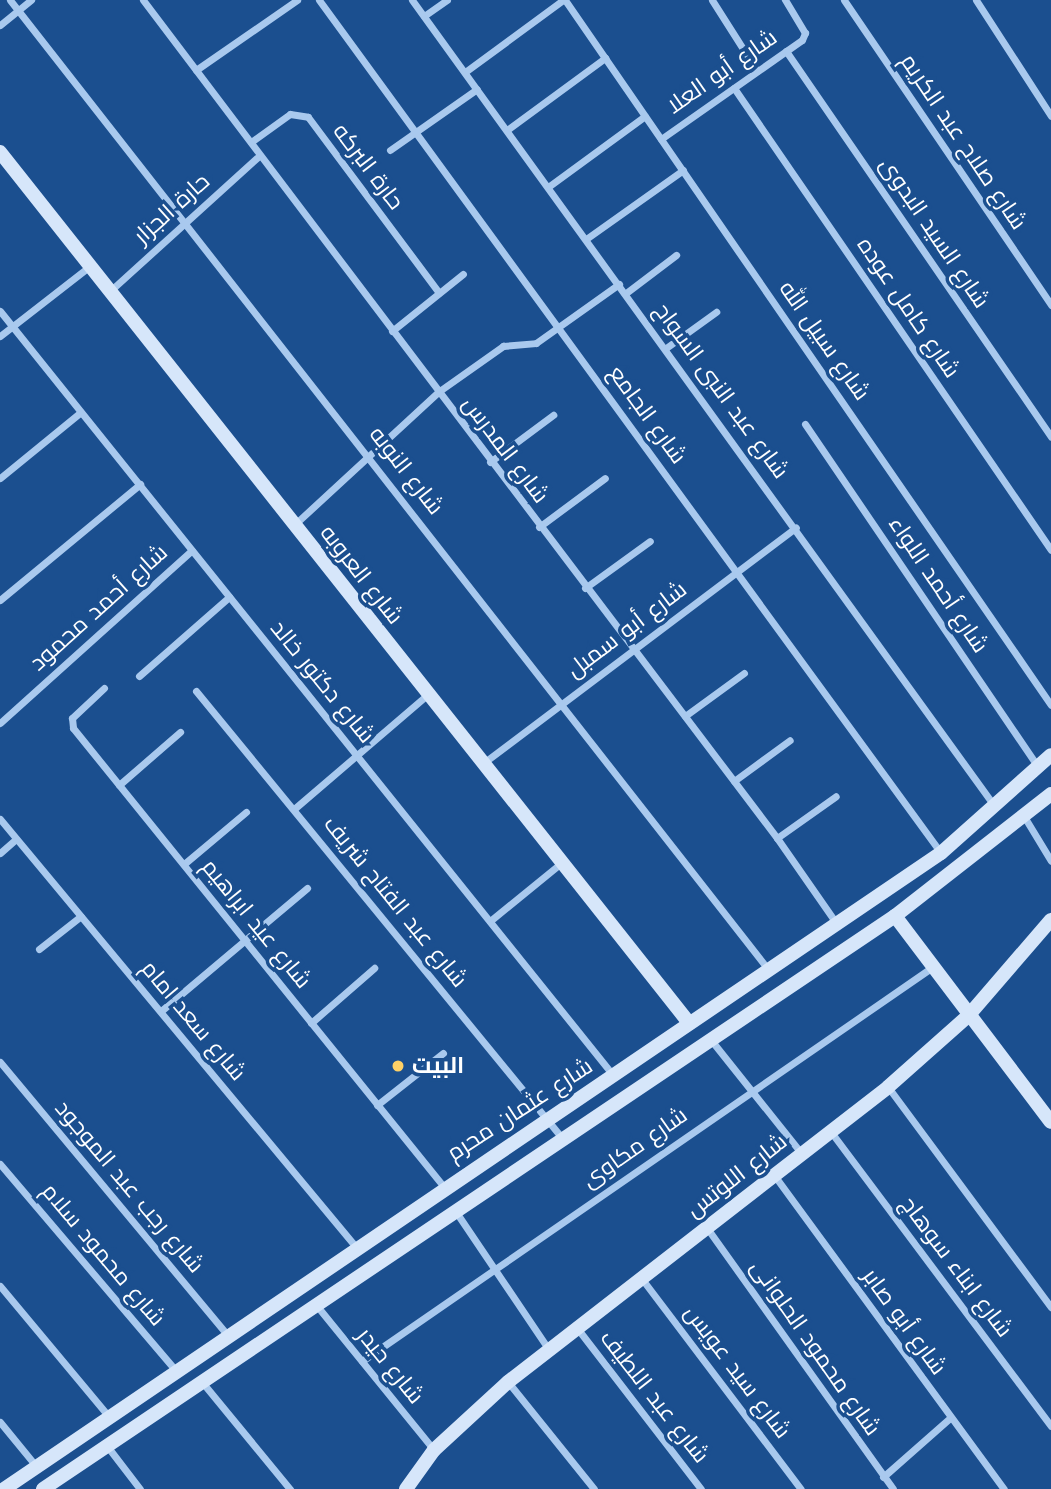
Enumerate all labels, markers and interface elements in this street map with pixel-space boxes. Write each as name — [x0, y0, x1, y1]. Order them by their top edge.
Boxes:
street label: شارع أبو العلا — [661, 24, 783, 120]
street label: شارع صلاح عبد الكريم — [894, 49, 1032, 235]
street label: حارة البركه — [327, 118, 409, 216]
street label: شارع السيد البدوى — [873, 152, 995, 314]
street label: حارة الجزار — [128, 168, 216, 250]
street label: شارع كامل عوده — [851, 232, 965, 384]
street label: شارع سبيل الله — [773, 276, 875, 406]
street label: شارع عبد النبى السواح — [648, 298, 794, 484]
street label: شارع الجامع — [602, 360, 692, 470]
street label: شارع المدرس — [456, 391, 554, 509]
street label: شارع النوبه — [363, 421, 449, 521]
street label: شارع أحمد اللواء — [882, 512, 994, 658]
street label: شارع العروبه — [314, 520, 408, 630]
street label: شارع أحمد محمود — [25, 539, 173, 677]
street label: شارع أبو سمبل — [561, 576, 693, 684]
street label: شارع دكتور خالد — [264, 615, 380, 749]
street label: شارع عبد الفتاح شريف — [317, 811, 473, 993]
street label: شارع عيد ابراهيم — [195, 854, 317, 994]
street label: شارع سعد امام — [135, 955, 251, 1087]
place label: البيت — [412, 1052, 464, 1080]
street label: شارع عثمان محرم — [442, 1053, 598, 1167]
marker: البيت — [390, 1058, 406, 1074]
street label: شارع رجب عبد الموجود — [49, 1095, 209, 1279]
street label: شارع مكاوى — [577, 1102, 693, 1194]
street label: شارع اللوتس — [681, 1128, 793, 1224]
street label: شارع محمود سلام — [35, 1178, 171, 1332]
street label: شارع ابناء سوهاج — [894, 1191, 1018, 1343]
street label: شارع محمود الحلوانى — [744, 1255, 886, 1441]
street label: شارع أبو صابر — [856, 1264, 952, 1380]
street label: شارع سيد عويس — [678, 1300, 796, 1444]
street label: شارع حيدر — [351, 1322, 429, 1410]
street label: شارع عبد اللطيف — [594, 1325, 714, 1469]

